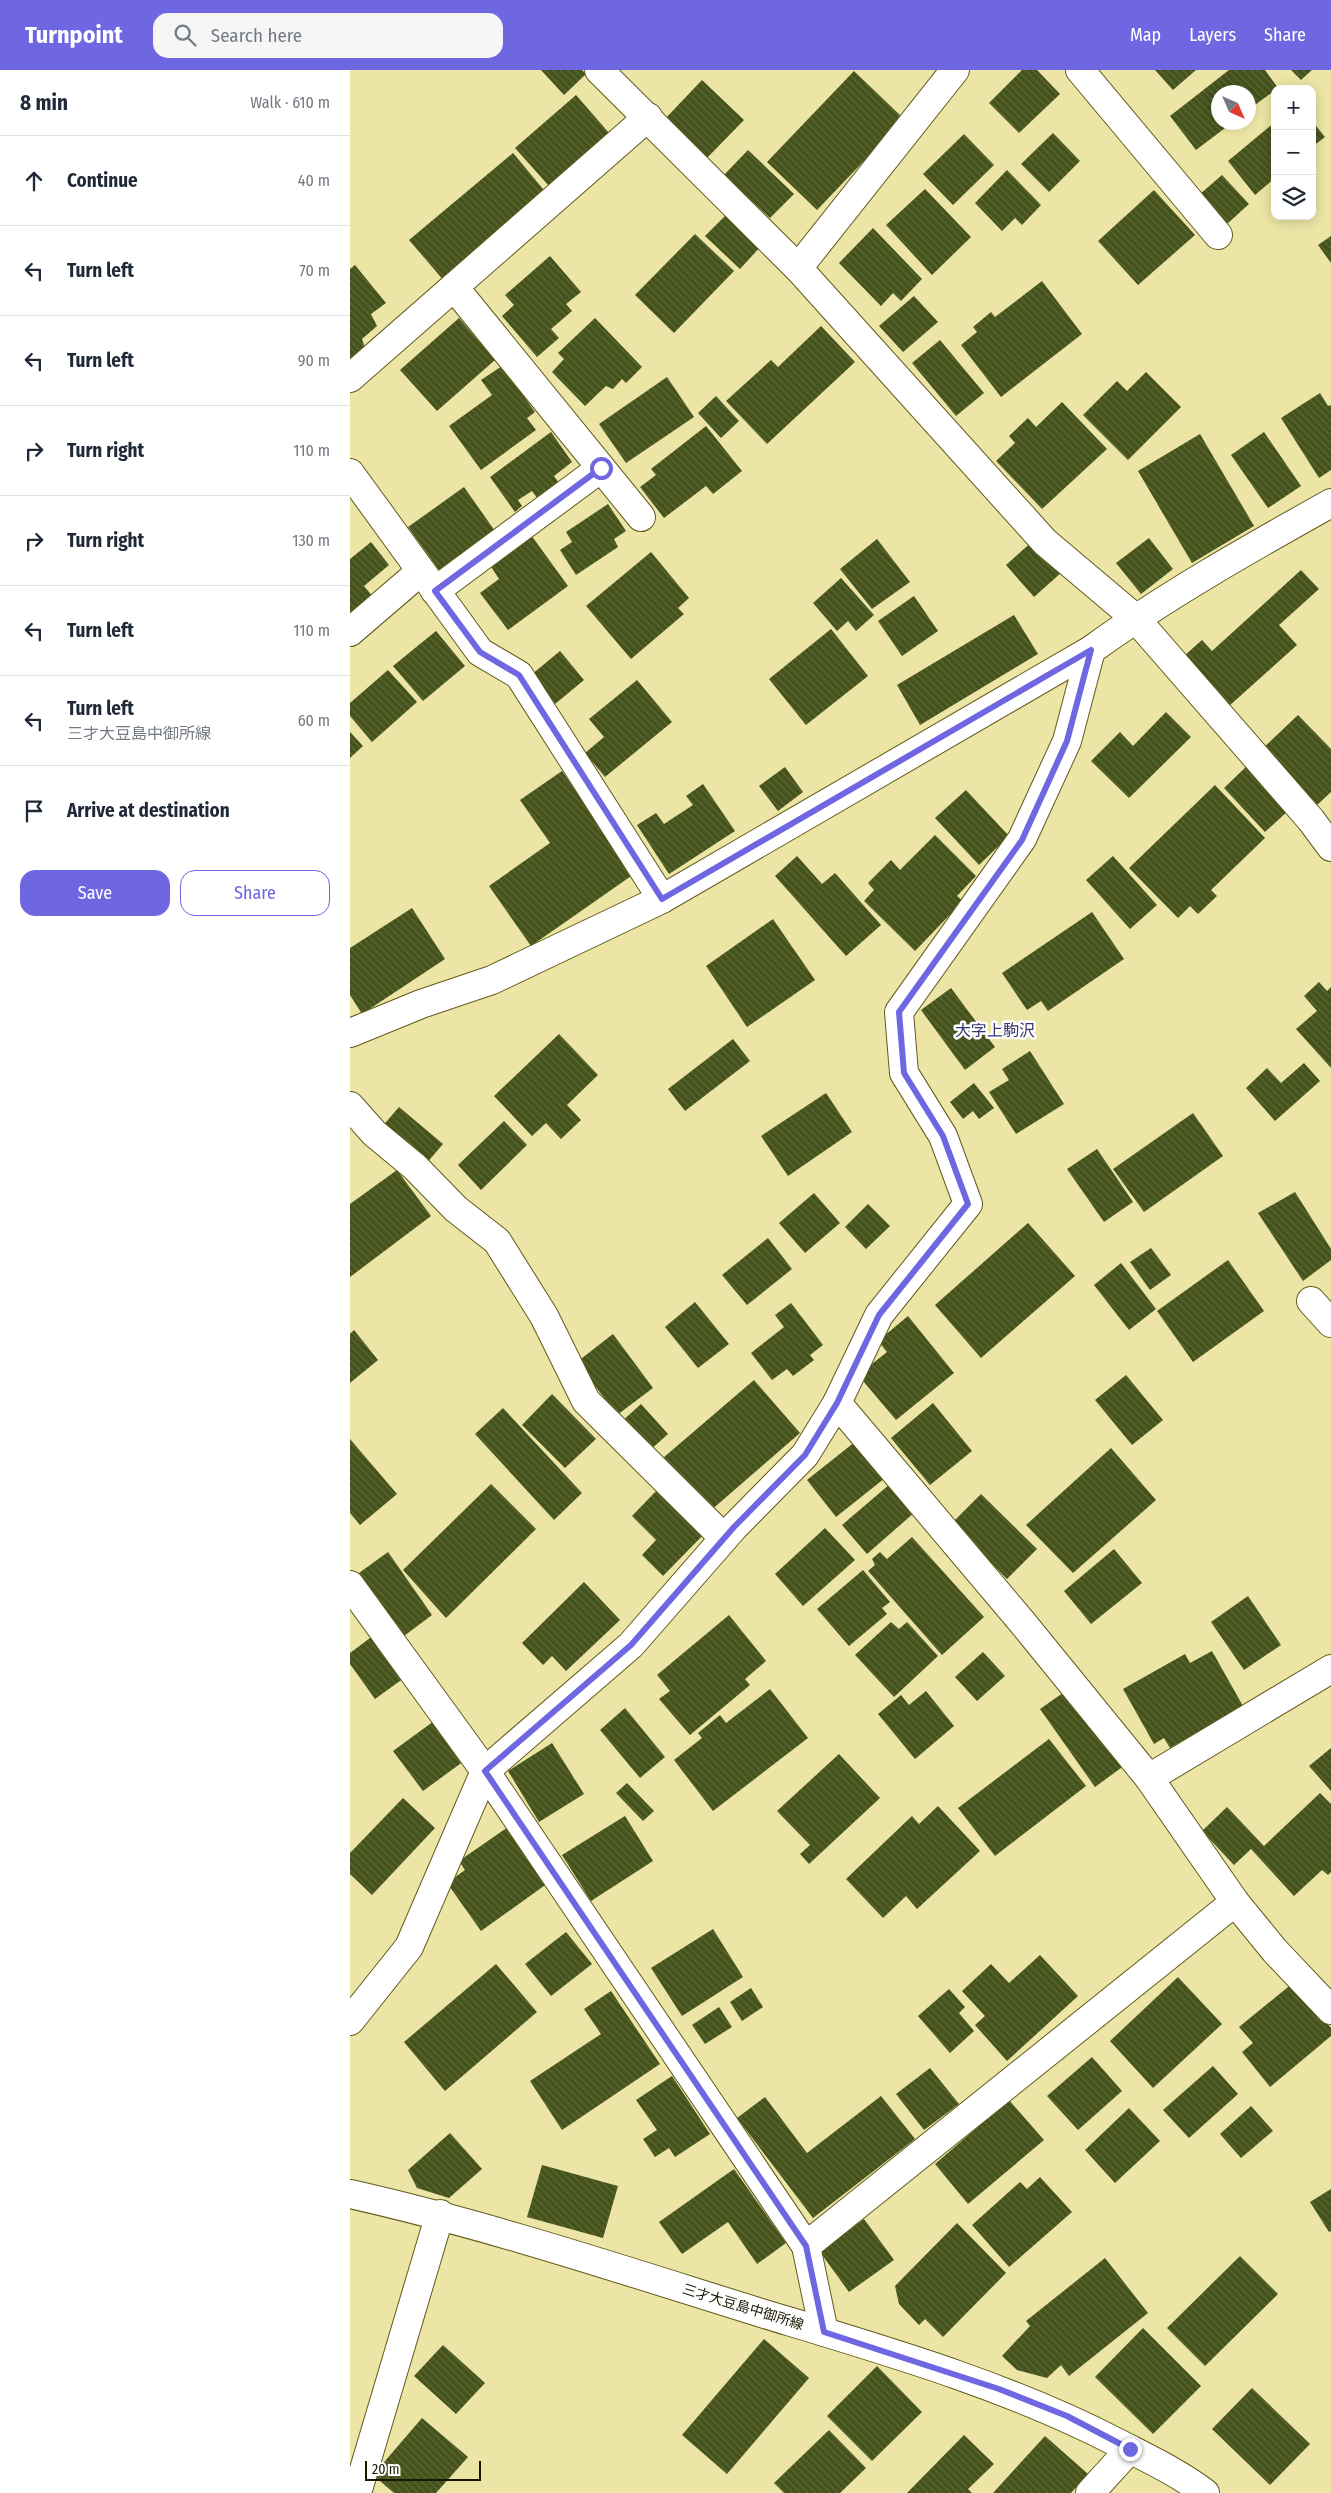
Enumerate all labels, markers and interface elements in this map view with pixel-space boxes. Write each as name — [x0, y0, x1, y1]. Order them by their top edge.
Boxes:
search box — [153, 13, 503, 58]
text: Turnpoint — [25, 21, 123, 49]
icon: search — [171, 21, 199, 49]
text: Search here — [211, 24, 302, 47]
text: Map — [1130, 24, 1161, 46]
text: Layers — [1189, 24, 1236, 46]
text: Share — [1264, 24, 1306, 46]
north arrow — [1211, 85, 1256, 130]
map controls — [1271, 85, 1316, 220]
button: + — [1271, 85, 1316, 130]
text: 8 min — [20, 90, 68, 116]
text: Walk · 610 m — [250, 93, 330, 112]
button: − — [1271, 130, 1316, 175]
icon: ahead — [20, 167, 48, 195]
text: Continue — [67, 169, 138, 192]
text: 40 m — [298, 171, 330, 190]
button: layers — [1271, 175, 1316, 220]
icon: left — [20, 257, 48, 285]
text: Turn left — [67, 259, 134, 282]
text: 70 m — [299, 261, 330, 280]
icon: left — [20, 347, 48, 375]
text: Turn left — [67, 349, 134, 372]
text: 90 m — [298, 351, 330, 370]
icon: right — [20, 437, 48, 465]
text: Turn right — [67, 439, 144, 462]
text: 110 m — [293, 441, 330, 460]
route start — [590, 457, 613, 480]
icon: right — [20, 527, 48, 555]
text: Turn right — [67, 529, 144, 552]
text: 130 m — [292, 531, 330, 550]
icon: left — [20, 617, 48, 645]
text: Turn left — [67, 619, 134, 642]
text: 110 m — [293, 621, 330, 640]
text: Turn left — [67, 697, 134, 720]
icon: left — [20, 707, 48, 735]
text: 60 m — [298, 711, 330, 730]
text: 三才大豆島中御所線 — [67, 724, 211, 743]
icon: arrive — [20, 797, 48, 825]
text: Arrive at destination — [67, 799, 230, 822]
button: Save — [20, 870, 170, 916]
button: Share — [180, 870, 330, 916]
district label: 大字上駒沢 — [955, 1021, 1035, 1040]
street label: 三才大豆島中御所線 — [680, 2280, 806, 2334]
route end — [1119, 2438, 1142, 2461]
scale bar — [365, 2458, 481, 2481]
text: 20 m — [372, 2461, 400, 2478]

